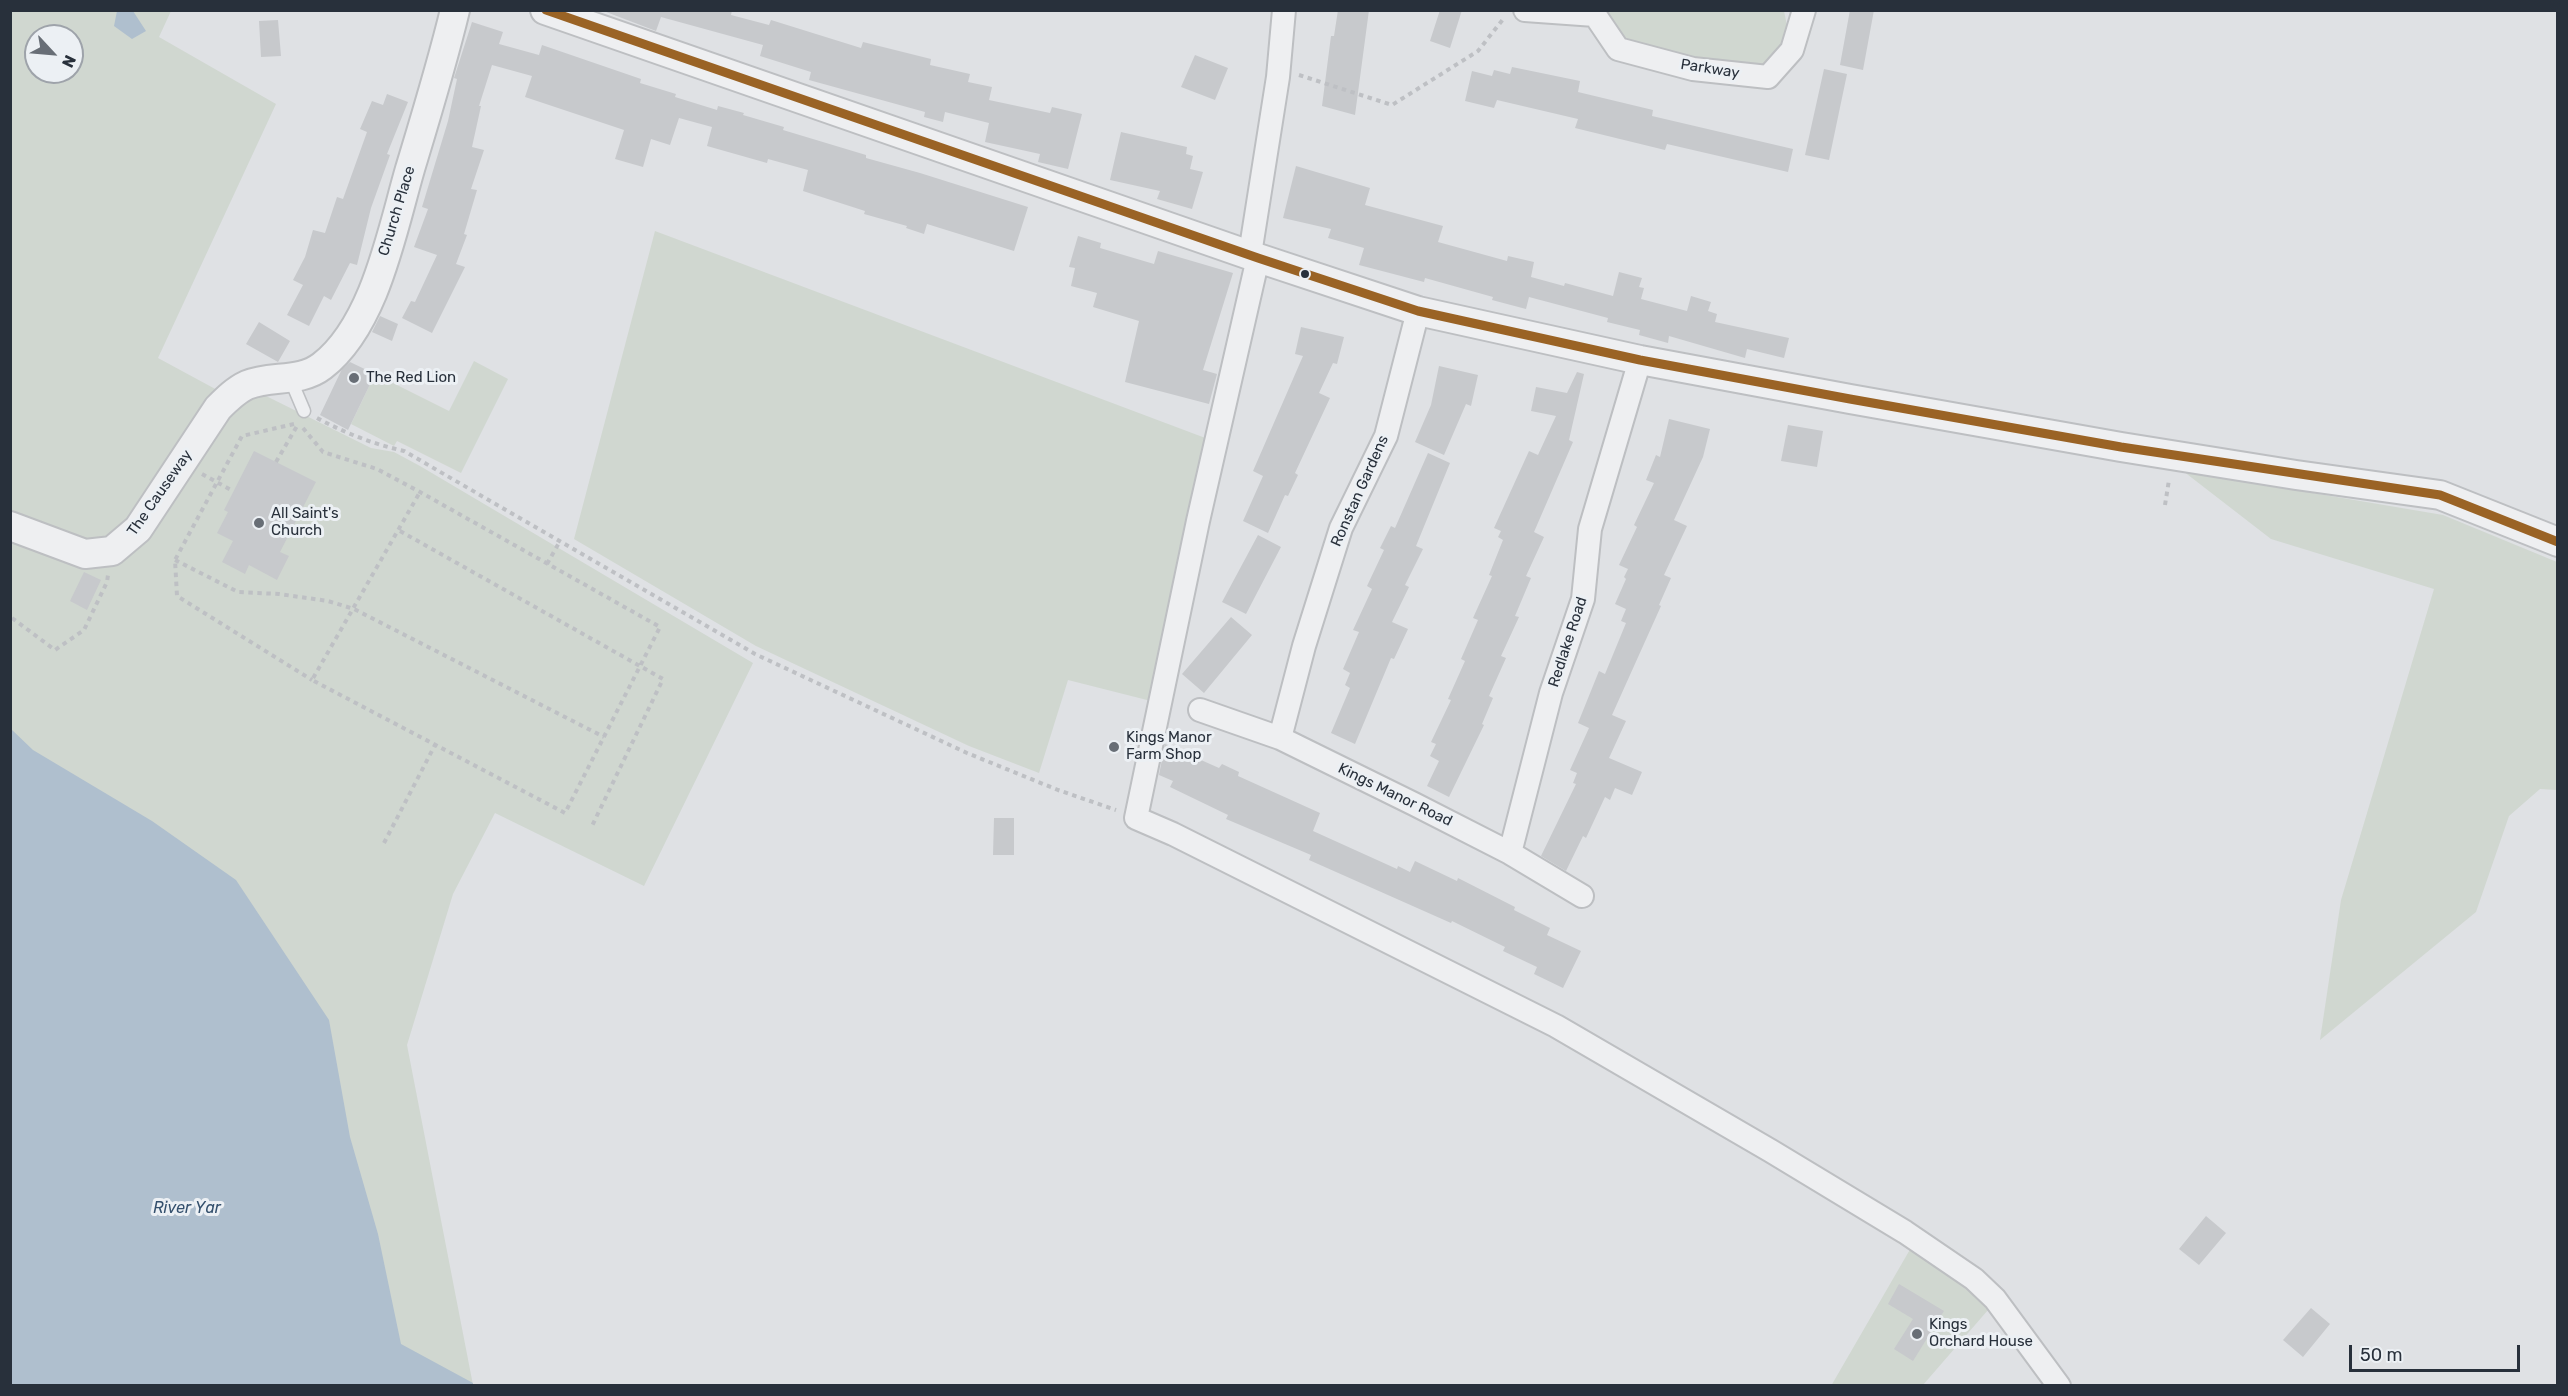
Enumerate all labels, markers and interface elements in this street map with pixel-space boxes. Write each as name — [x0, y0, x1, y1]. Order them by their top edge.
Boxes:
north arrow — [24, 24, 84, 84]
text: N — [58, 52, 80, 71]
street label: Parkway — [1679, 55, 1741, 83]
street label: Church Place — [375, 164, 419, 258]
unlabelled marker — [1299, 268, 1311, 280]
place label: The Red Lion — [366, 369, 456, 387]
marker: The Red Lion — [347, 371, 361, 385]
street label: Ronstan Gardens — [1327, 432, 1393, 550]
street label: The Causeway — [124, 447, 196, 539]
place label: All Saint's Church — [271, 505, 339, 540]
marker: All Saint's Church — [252, 516, 266, 530]
street label: Redlake Road — [1545, 595, 1591, 689]
place label: Kings Manor Farm Shop — [1126, 729, 1212, 764]
marker: Kings Manor Farm Shop — [1107, 740, 1121, 754]
street label: Kings Manor Road — [1335, 760, 1455, 830]
water label: River Yar — [153, 1198, 221, 1218]
place label: Kings Orchard House — [1929, 1316, 2033, 1351]
marker: Kings Orchard House — [1910, 1327, 1924, 1341]
scale bar — [2352, 1333, 2523, 1371]
text: 50 m — [2360, 1344, 2403, 1366]

